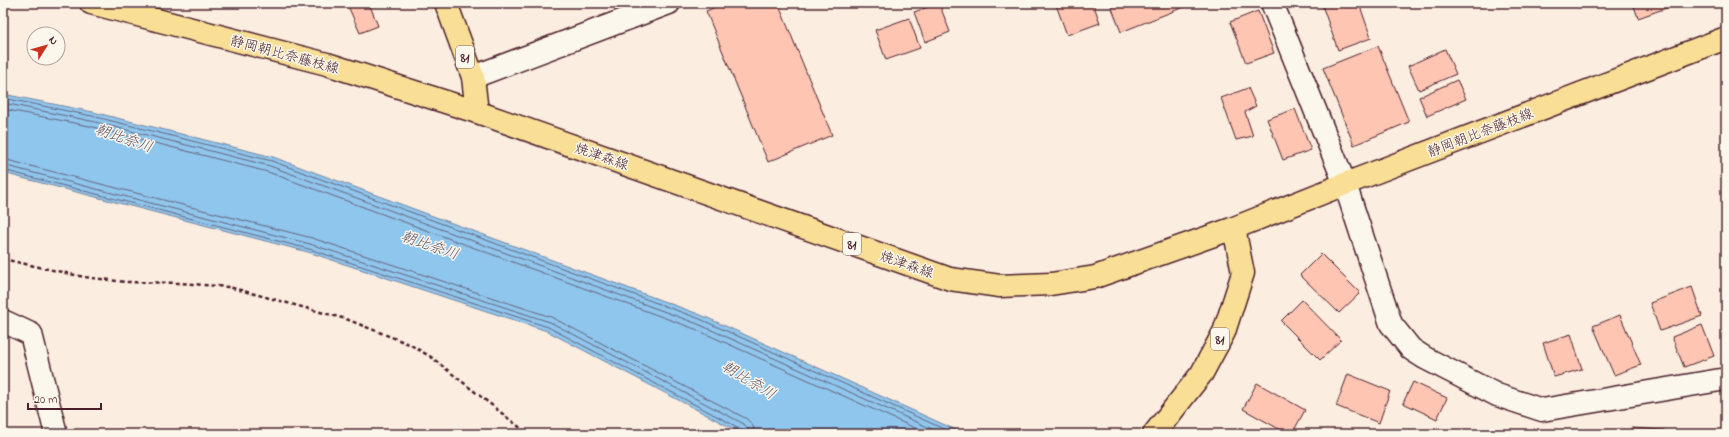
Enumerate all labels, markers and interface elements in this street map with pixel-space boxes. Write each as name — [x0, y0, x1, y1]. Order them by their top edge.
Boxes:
north arrow — [26, 26, 66, 66]
street label: 静岡朝比奈藤枝線 — [228, 31, 341, 80]
text: N — [45, 33, 62, 48]
road number: 81 — [456, 46, 474, 68]
street label: 静岡朝比奈藤枝線 — [1424, 104, 1537, 163]
water label: 朝比奈川 — [92, 119, 156, 159]
street label: 焼津森線 — [572, 138, 631, 176]
water label: 朝比奈川 — [398, 226, 462, 266]
road number: 81 — [843, 233, 861, 255]
street label: 焼津森線 — [877, 246, 936, 284]
road number: 81 — [1211, 328, 1229, 350]
water label: 朝比奈川 — [717, 356, 780, 406]
scale bar — [28, 385, 101, 411]
text: 20 m — [34, 391, 57, 409]

